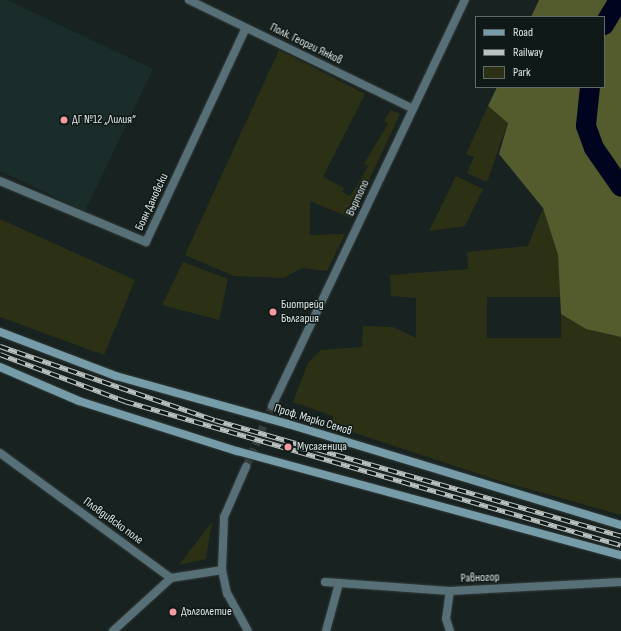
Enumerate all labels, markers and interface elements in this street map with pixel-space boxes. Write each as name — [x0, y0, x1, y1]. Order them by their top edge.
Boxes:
legend — [475, 16, 605, 88]
street label: Полк. Георги Янков — [268, 20, 344, 68]
text: Road — [513, 25, 533, 40]
text: Railway — [513, 45, 543, 60]
text: Park — [513, 65, 531, 80]
place label: ДГ №12 „Лилия“ — [72, 113, 136, 127]
marker: ДГ №12 „Лилия“ — [59, 115, 69, 125]
street label: Боян Дановски — [132, 171, 172, 233]
street label: Въртопо — [343, 178, 373, 218]
place label: Биотрейд България — [281, 298, 324, 326]
marker: Биотрейд България — [268, 307, 278, 317]
street label: Проф. Марко Семов — [272, 401, 354, 439]
place label: Мусагеница — [297, 440, 347, 454]
marker: Мусагеница — [282, 441, 294, 453]
street label: Пловдивско поле — [80, 494, 146, 548]
street label: Равногор — [460, 570, 500, 586]
place label: Дълголетие — [181, 605, 232, 619]
marker: Дълголетие — [168, 607, 178, 617]

